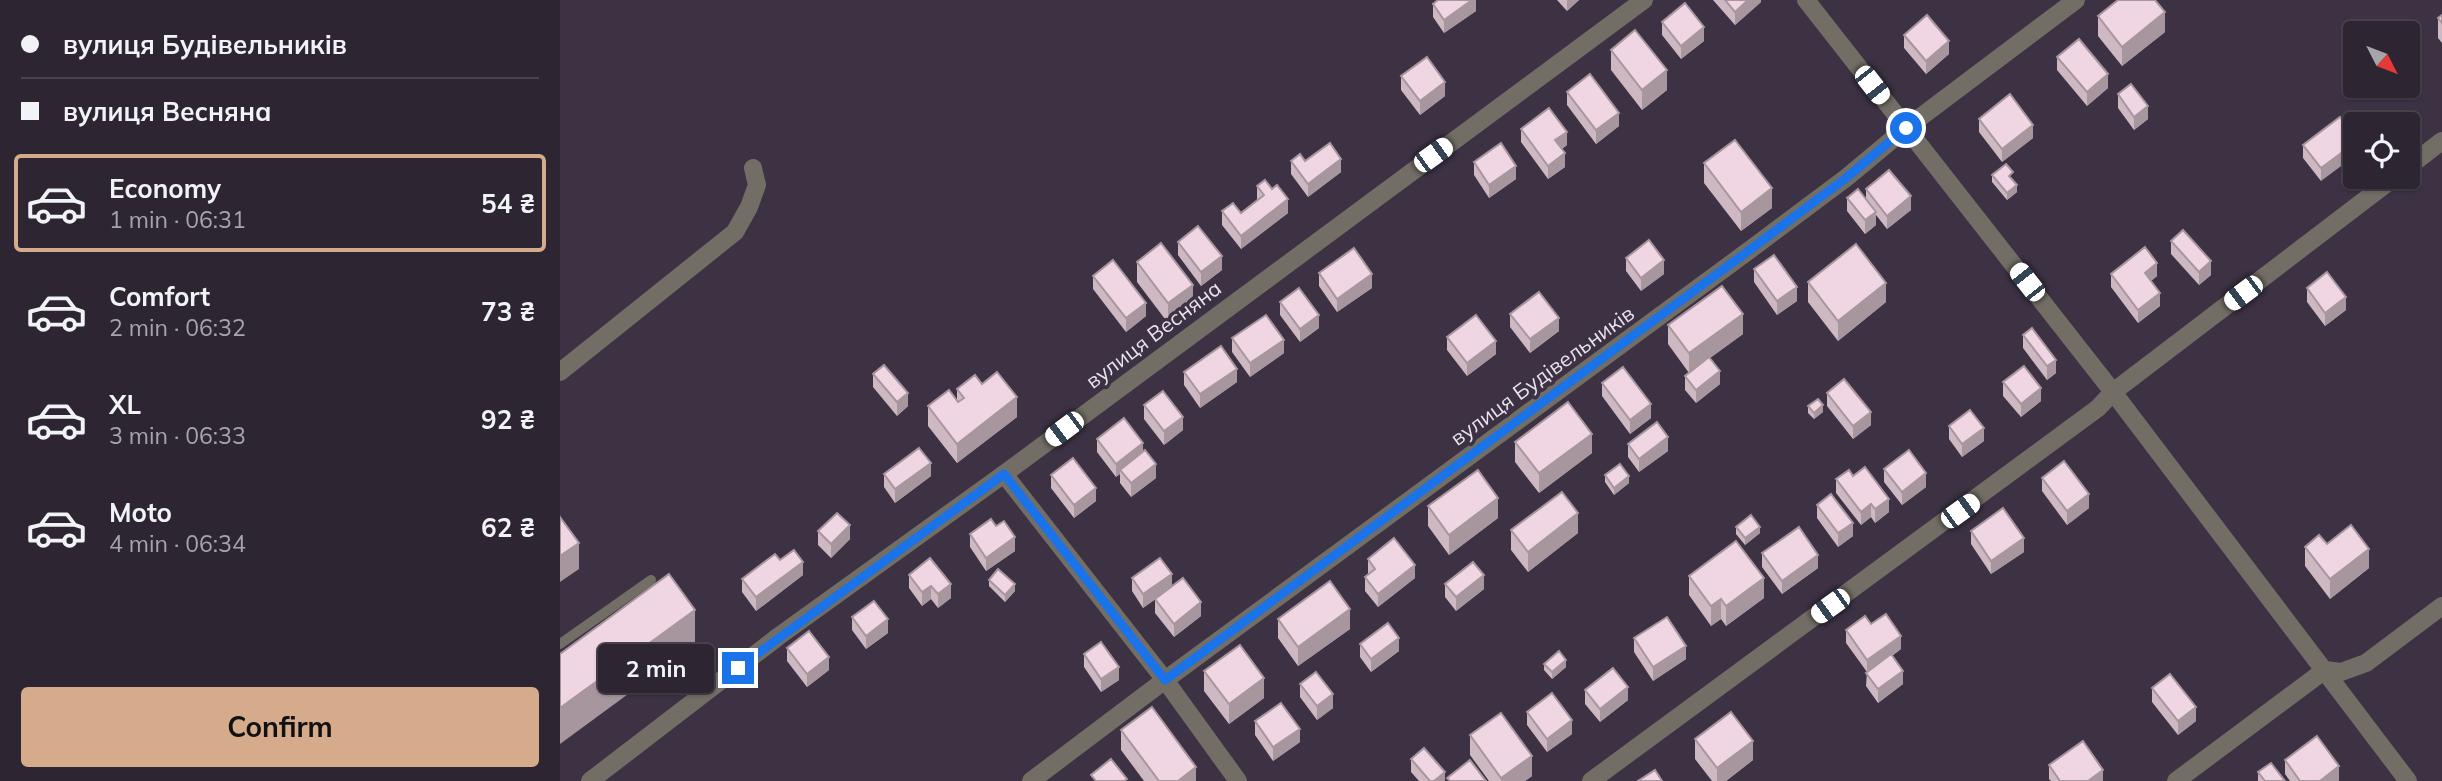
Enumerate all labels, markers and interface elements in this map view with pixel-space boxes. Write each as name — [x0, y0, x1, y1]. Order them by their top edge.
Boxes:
north arrow — [2343, 21, 2420, 98]
map controls — [2343, 21, 2420, 189]
text: вулиця Будівельників — [63, 28, 347, 61]
car — [1851, 62, 1894, 108]
text: вулиця Весняна — [63, 95, 272, 128]
route start — [1890, 112, 1922, 144]
button: locate — [2343, 112, 2420, 189]
car — [1410, 134, 1457, 176]
icon: car — [25, 172, 88, 235]
text: Economy — [109, 172, 221, 205]
text: 54 ₴ — [481, 187, 535, 220]
text: 1 min · 06:31 — [109, 205, 246, 234]
car — [2006, 259, 2049, 305]
car — [2220, 272, 2267, 314]
street label: вулиця Весняна — [1080, 275, 1226, 393]
icon: car — [25, 280, 88, 343]
text: Comfort — [109, 280, 210, 313]
text: 73 ₴ — [481, 295, 535, 328]
street label: вулиця Будівельників — [1445, 300, 1639, 450]
text: 2 min · 06:32 — [109, 313, 246, 342]
icon: car — [25, 388, 88, 451]
text: XL — [109, 388, 141, 421]
text: 92 ₴ — [481, 403, 535, 436]
car — [1041, 408, 1088, 450]
text: 3 min · 06:33 — [109, 421, 246, 450]
car — [1937, 490, 1984, 532]
icon: car — [25, 496, 88, 559]
text: Moto — [109, 496, 172, 529]
text: 62 ₴ — [481, 511, 535, 544]
text: 4 min · 06:34 — [109, 529, 246, 558]
car — [1807, 585, 1854, 627]
callout: 2 min — [598, 644, 714, 692]
route end — [722, 652, 754, 684]
text: 2 min — [626, 654, 686, 683]
button: Confirm — [21, 687, 539, 767]

